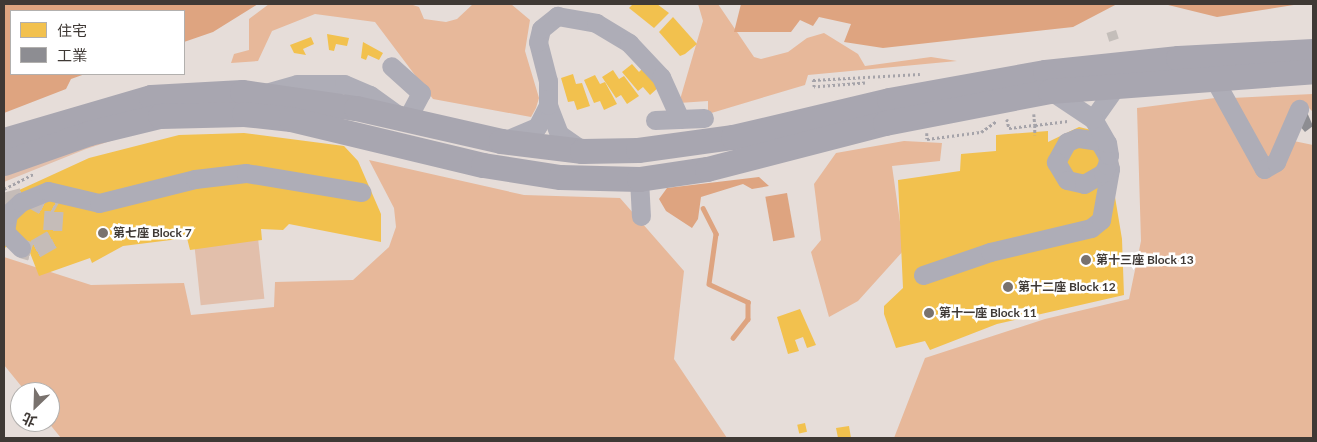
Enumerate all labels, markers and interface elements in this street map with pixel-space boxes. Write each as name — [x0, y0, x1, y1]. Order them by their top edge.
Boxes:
legend — [10, 10, 185, 75]
text: 住宅 — [57, 21, 87, 39]
text: 工業 — [57, 46, 87, 64]
place label: 第七座 Block 7 — [113, 226, 192, 240]
marker: 第七座 Block 7 — [97, 227, 109, 239]
place label: 第十三座 Block 13 — [1096, 253, 1194, 267]
marker: 第十三座 Block 13 — [1080, 254, 1092, 266]
place label: 第十二座 Block 12 — [1018, 280, 1116, 294]
marker: 第十二座 Block 12 — [1002, 281, 1014, 293]
place label: 第十一座 Block 11 — [939, 306, 1037, 320]
marker: 第十一座 Block 11 — [923, 307, 935, 319]
north arrow — [10, 382, 60, 432]
text: 北 — [19, 410, 39, 431]

